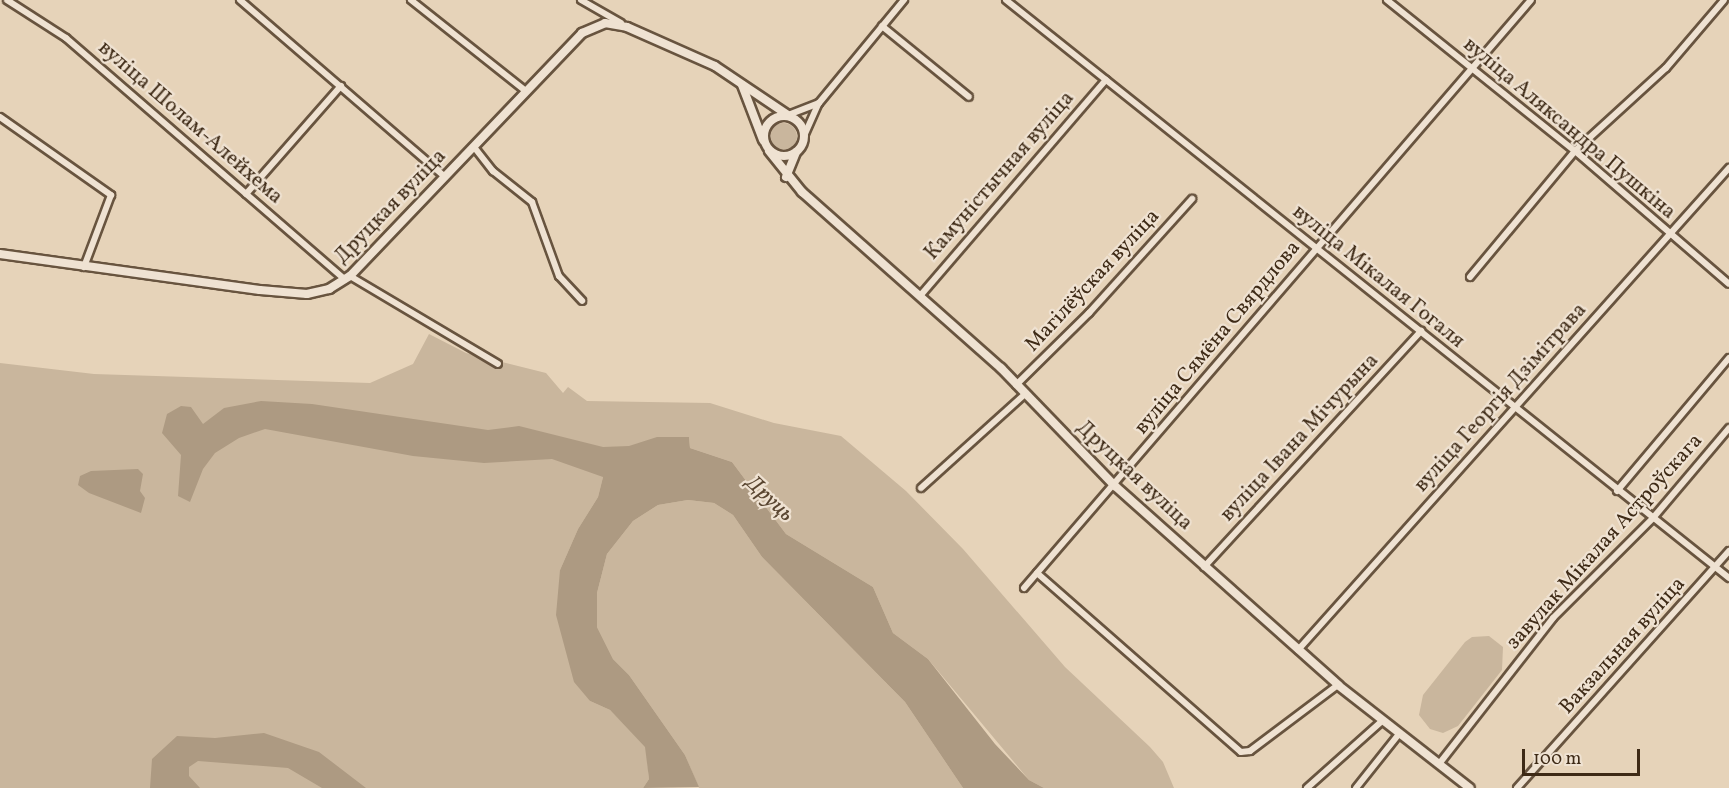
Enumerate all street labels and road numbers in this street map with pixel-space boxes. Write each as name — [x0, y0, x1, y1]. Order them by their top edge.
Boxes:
street label: вуліца Аляксандра Пушкіна — [1458, 33, 1680, 225]
street label: вуліца Шолам-Алейхема — [92, 36, 288, 210]
street label: Камуністычная вуліца — [920, 86, 1080, 266]
street label: Друцкая вуліца — [330, 144, 452, 270]
street label: вуліца Мікалая Гогаля — [1287, 200, 1469, 354]
street label: Магілёўская вуліца — [1020, 204, 1166, 358]
street label: вуліца Сямёна Свярдлова — [1130, 236, 1306, 440]
street label: вуліца Георгія Дзімітрава — [1409, 298, 1593, 498]
street label: вуліца Івана Мічурына — [1216, 349, 1384, 527]
street label: Друцкая вуліца — [1071, 416, 1197, 536]
street label: завулак Мікалая Астроўскага — [1502, 429, 1708, 655]
street label: Вакзальная вуліца — [1555, 572, 1691, 720]

